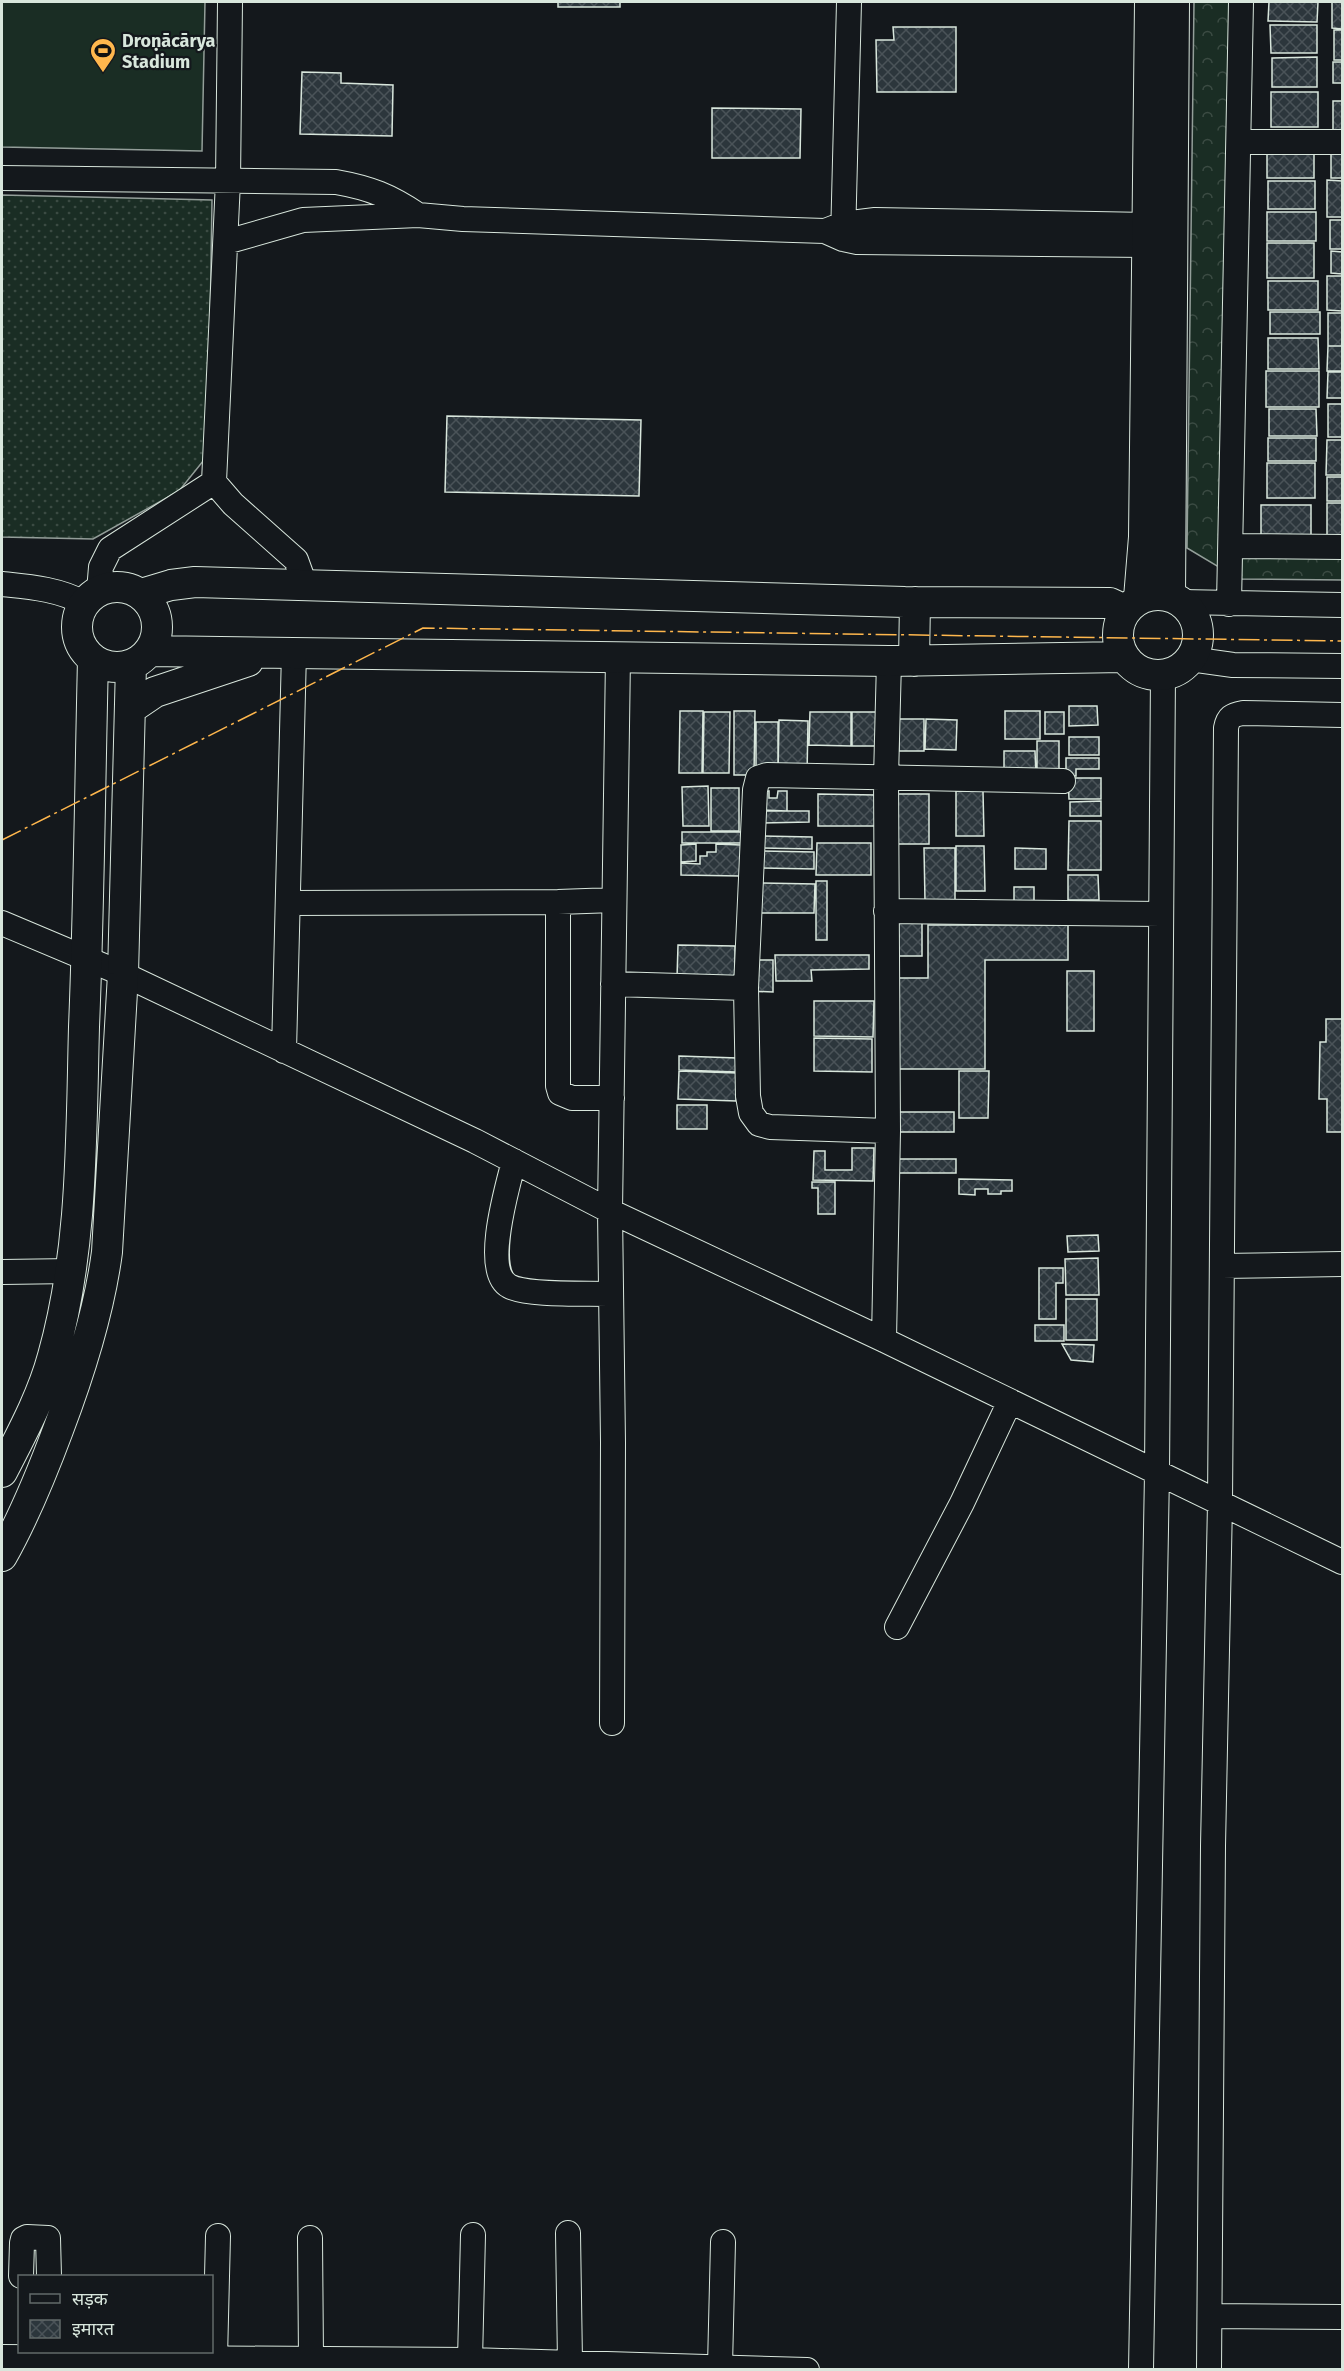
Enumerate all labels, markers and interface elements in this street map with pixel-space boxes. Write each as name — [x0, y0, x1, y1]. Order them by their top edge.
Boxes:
place label: Droṇācārya Stadium — [122, 30, 216, 73]
sports icon: Droṇācārya Stadium — [88, 36, 118, 74]
legend — [18, 2275, 213, 2353]
text: सड़क — [72, 2288, 109, 2310]
text: इमारत — [72, 2318, 115, 2340]

